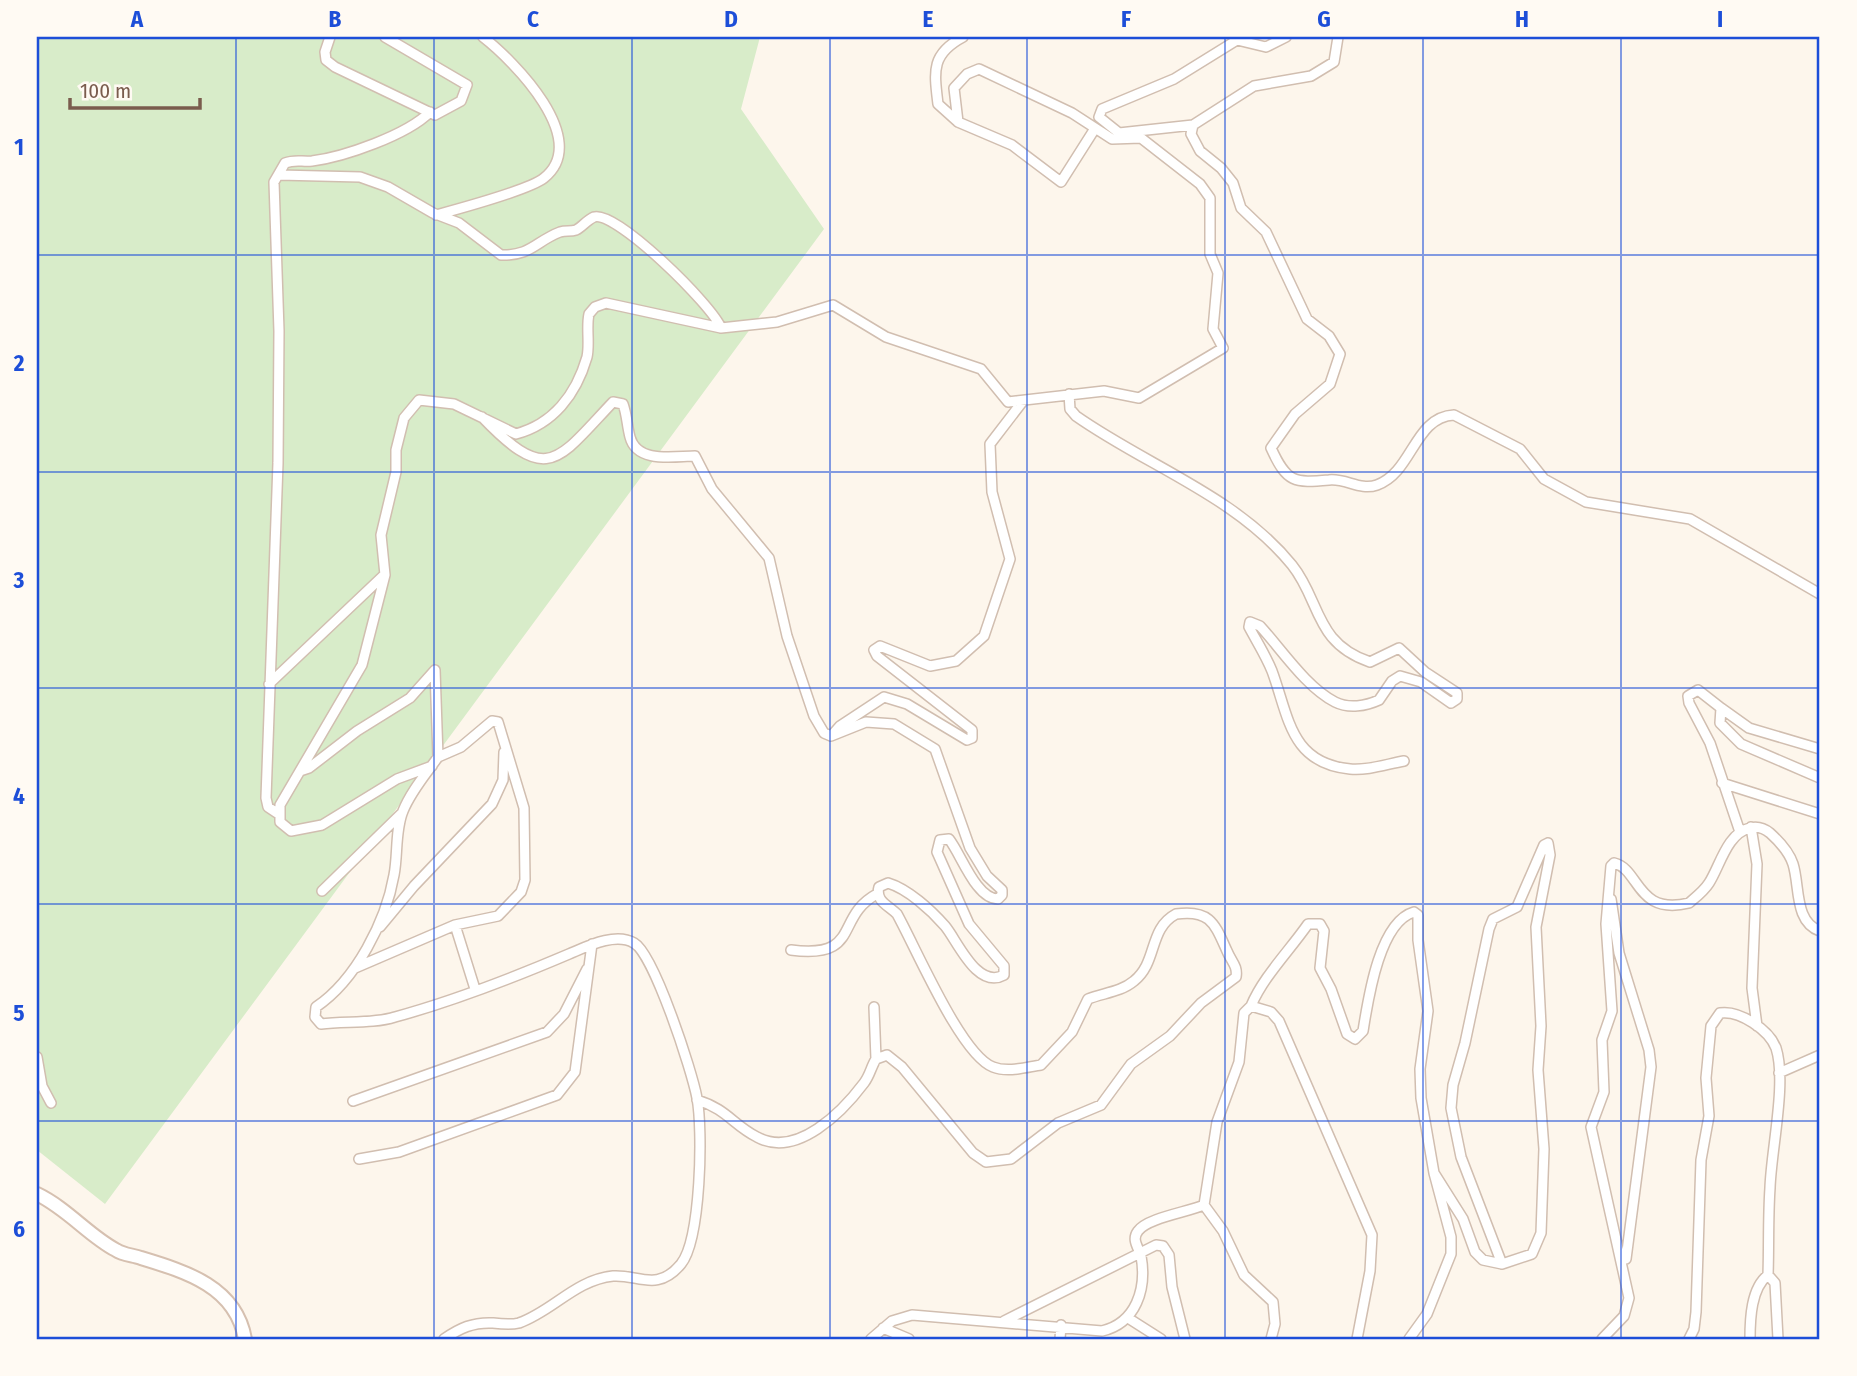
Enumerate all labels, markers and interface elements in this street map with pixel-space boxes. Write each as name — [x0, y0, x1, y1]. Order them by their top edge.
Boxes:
text: A — [130, 5, 144, 33]
text: B — [329, 5, 342, 33]
text: C — [527, 5, 539, 33]
text: D — [724, 5, 738, 33]
text: E — [923, 5, 934, 33]
text: F — [1121, 5, 1131, 33]
text: G — [1317, 5, 1331, 33]
text: H — [1515, 5, 1529, 33]
text: I — [1717, 5, 1723, 33]
scale bar — [70, 66, 200, 110]
text: 100 m — [80, 78, 131, 104]
text: 1 — [14, 133, 24, 161]
text: 2 — [13, 349, 25, 377]
text: 3 — [13, 566, 25, 594]
text: 4 — [13, 782, 25, 810]
text: 5 — [13, 999, 25, 1027]
text: 6 — [13, 1215, 25, 1243]

